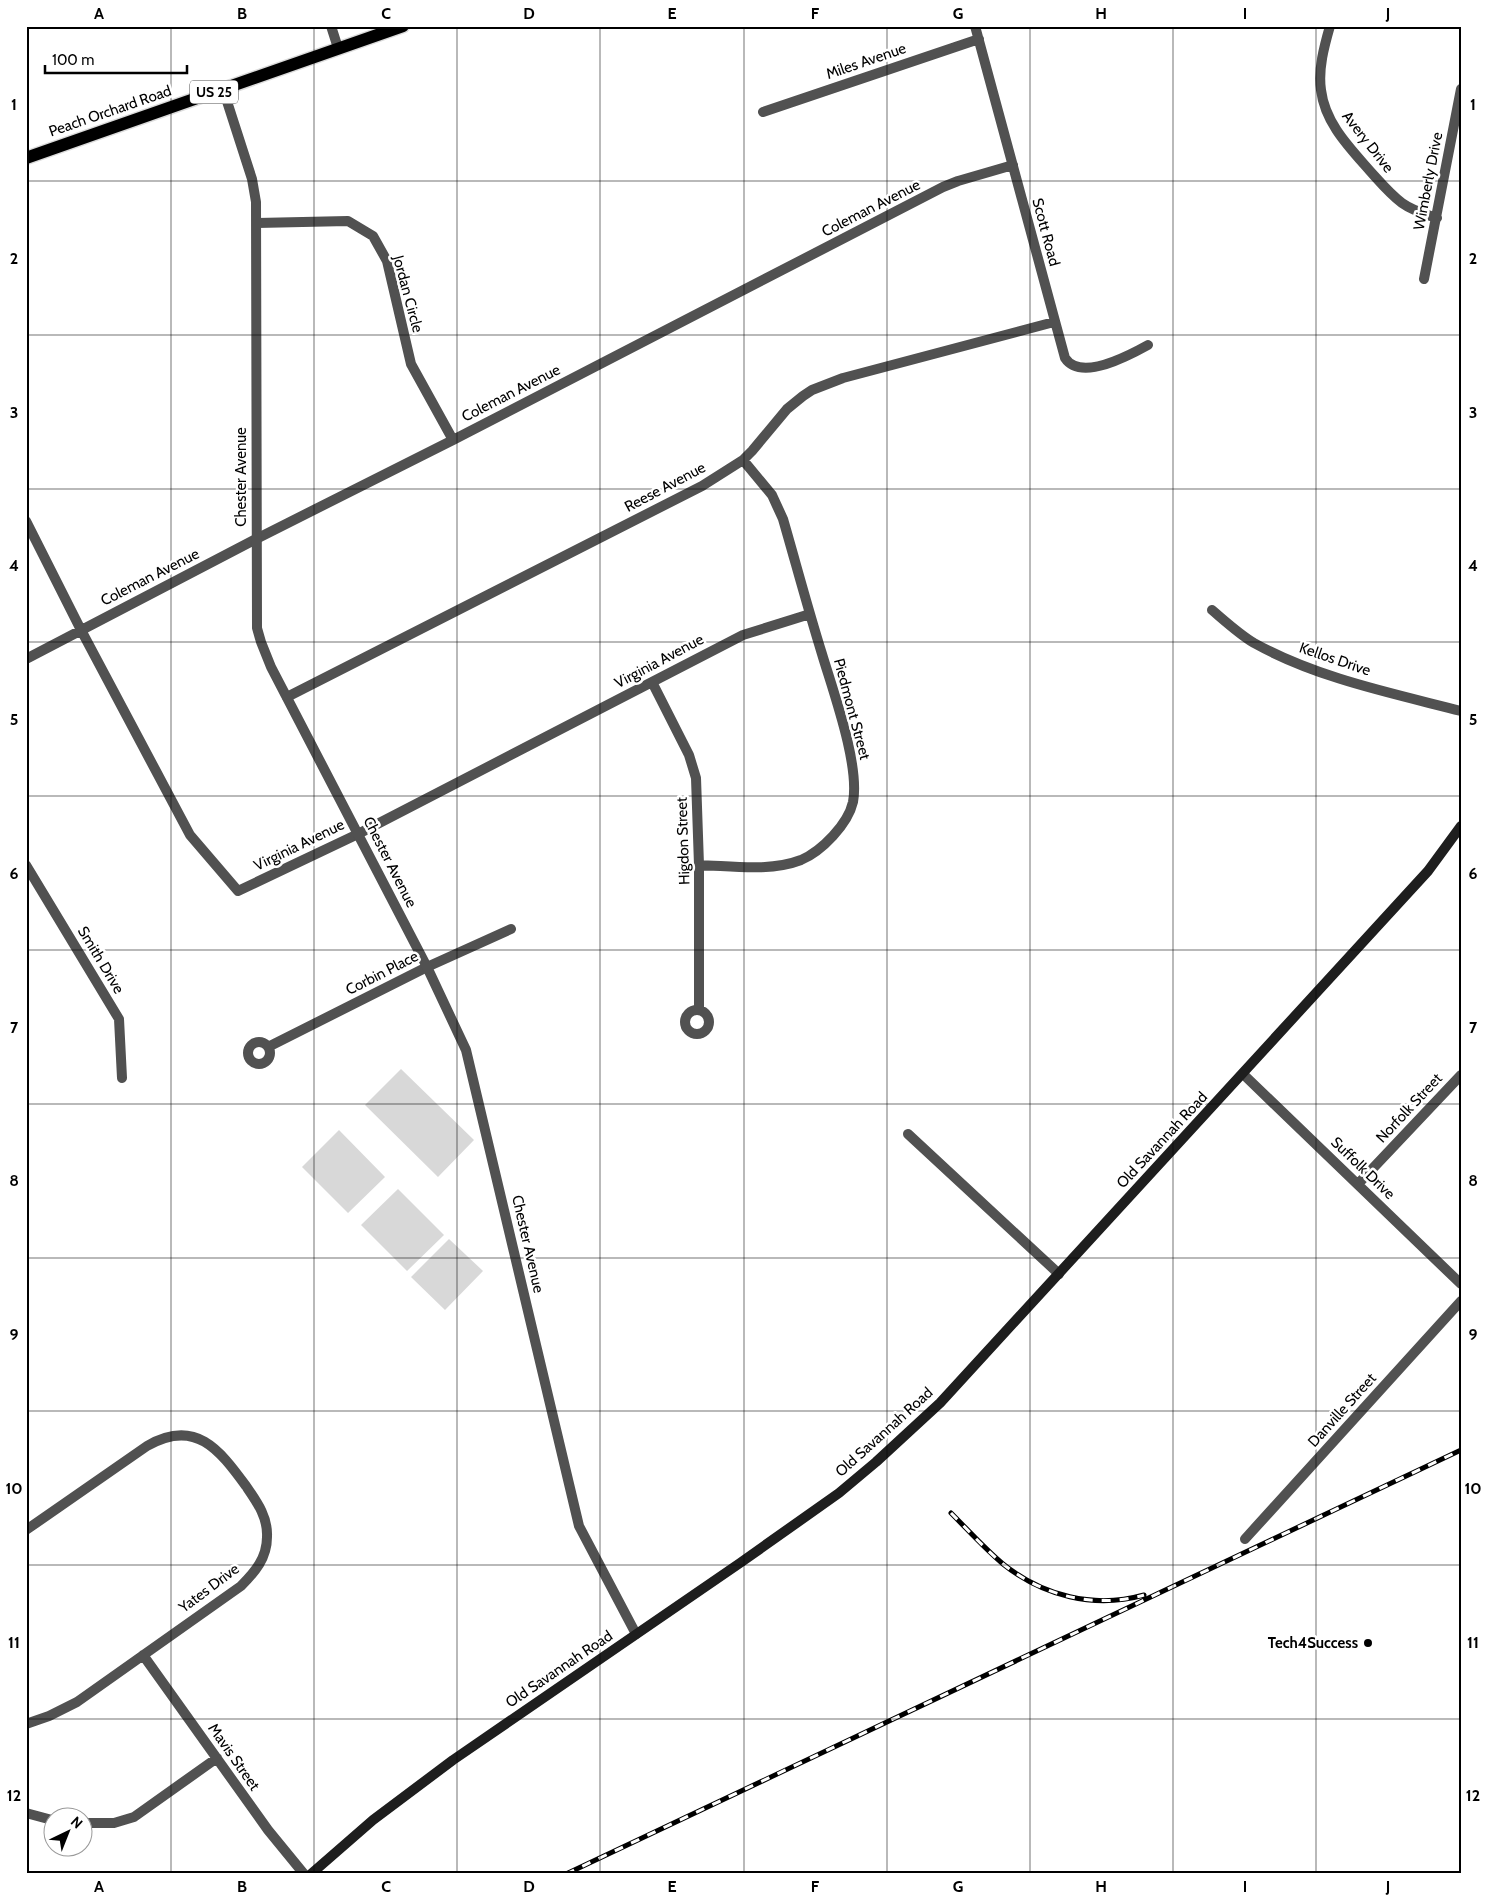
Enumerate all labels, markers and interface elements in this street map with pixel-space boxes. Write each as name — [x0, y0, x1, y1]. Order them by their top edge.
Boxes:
text: A — [94, 4, 104, 23]
text: B — [237, 4, 247, 23]
text: C — [381, 4, 391, 23]
text: D — [523, 4, 535, 23]
text: E — [667, 4, 677, 23]
text: F — [811, 4, 820, 23]
text: G — [953, 4, 963, 23]
text: H — [1095, 4, 1107, 23]
text: I — [1243, 4, 1247, 23]
text: J — [1385, 4, 1390, 23]
street label: Miles Avenue — [824, 39, 909, 83]
scale bar — [45, 42, 188, 74]
text: 100 m — [52, 51, 94, 69]
road number: US 25 — [190, 80, 238, 104]
street label: Peach Orchard Road — [46, 82, 174, 140]
text: 1 — [11, 95, 17, 114]
text: 1 — [1470, 95, 1476, 114]
street label: Avery Drive — [1338, 108, 1398, 177]
street label: Wimberly Drive — [1410, 130, 1446, 231]
street label: Coleman Avenue — [819, 175, 924, 241]
street label: Scott Road — [1028, 196, 1064, 268]
text: 2 — [10, 249, 18, 268]
text: 2 — [1469, 249, 1477, 268]
street label: Jordan Circle — [389, 253, 427, 335]
street label: Coleman Avenue — [459, 360, 564, 426]
text: 3 — [10, 403, 18, 422]
text: 3 — [1469, 403, 1477, 422]
street label: Chester Avenue — [232, 427, 250, 527]
street label: Reese Avenue — [622, 458, 709, 516]
street label: Coleman Avenue — [98, 544, 203, 610]
text: 4 — [9, 556, 19, 575]
text: 4 — [1468, 556, 1478, 575]
street label: Virginia Avenue — [611, 630, 707, 692]
street label: Kellos Drive — [1297, 638, 1373, 680]
street label: Piedmont Street — [830, 656, 874, 762]
text: 5 — [10, 710, 18, 729]
text: 5 — [1469, 710, 1477, 729]
street label: Higdon Street — [672, 797, 694, 885]
street label: Chester Avenue — [359, 814, 421, 911]
street label: Virginia Avenue — [251, 815, 347, 875]
text: 6 — [10, 864, 19, 883]
text: 6 — [1469, 864, 1478, 883]
street label: Smith Drive — [74, 923, 128, 997]
street label: Corbin Place — [343, 947, 422, 999]
text: 7 — [10, 1018, 19, 1037]
text: 7 — [1469, 1018, 1478, 1037]
street label: Norfolk Street — [1372, 1069, 1446, 1147]
street label: Old Savannah Road — [1113, 1088, 1211, 1192]
street label: Suffolk Drive — [1327, 1133, 1399, 1203]
text: 8 — [9, 1171, 19, 1190]
text: 8 — [1468, 1171, 1478, 1190]
street label: Chester Avenue — [508, 1193, 548, 1295]
text: 9 — [10, 1325, 19, 1344]
text: 9 — [1469, 1325, 1478, 1344]
street label: Danville Street — [1304, 1369, 1380, 1451]
street label: Old Savannah Road — [832, 1384, 936, 1480]
text: 10 — [5, 1479, 23, 1498]
text: 10 — [1464, 1479, 1482, 1498]
street label: Yates Drive — [175, 1559, 243, 1617]
street label: Old Savannah Road — [502, 1627, 616, 1711]
text: 11 — [8, 1633, 20, 1652]
text: 11 — [1467, 1633, 1479, 1652]
place label: Tech4Success — [1268, 1634, 1358, 1652]
marker: Tech4Success — [1362, 1637, 1374, 1649]
street label: Mavis Street — [204, 1720, 264, 1794]
text: 12 — [7, 1786, 21, 1805]
text: 12 — [1466, 1786, 1480, 1805]
north arrow — [42, 1808, 92, 1858]
text: N — [67, 1813, 87, 1832]
text: A — [94, 1877, 104, 1896]
text: B — [237, 1877, 247, 1896]
text: C — [381, 1877, 391, 1896]
text: D — [523, 1877, 535, 1896]
text: E — [667, 1877, 677, 1896]
text: F — [811, 1877, 820, 1896]
text: G — [953, 1877, 963, 1896]
text: H — [1095, 1877, 1107, 1896]
text: I — [1243, 1877, 1247, 1896]
text: J — [1385, 1877, 1390, 1896]

